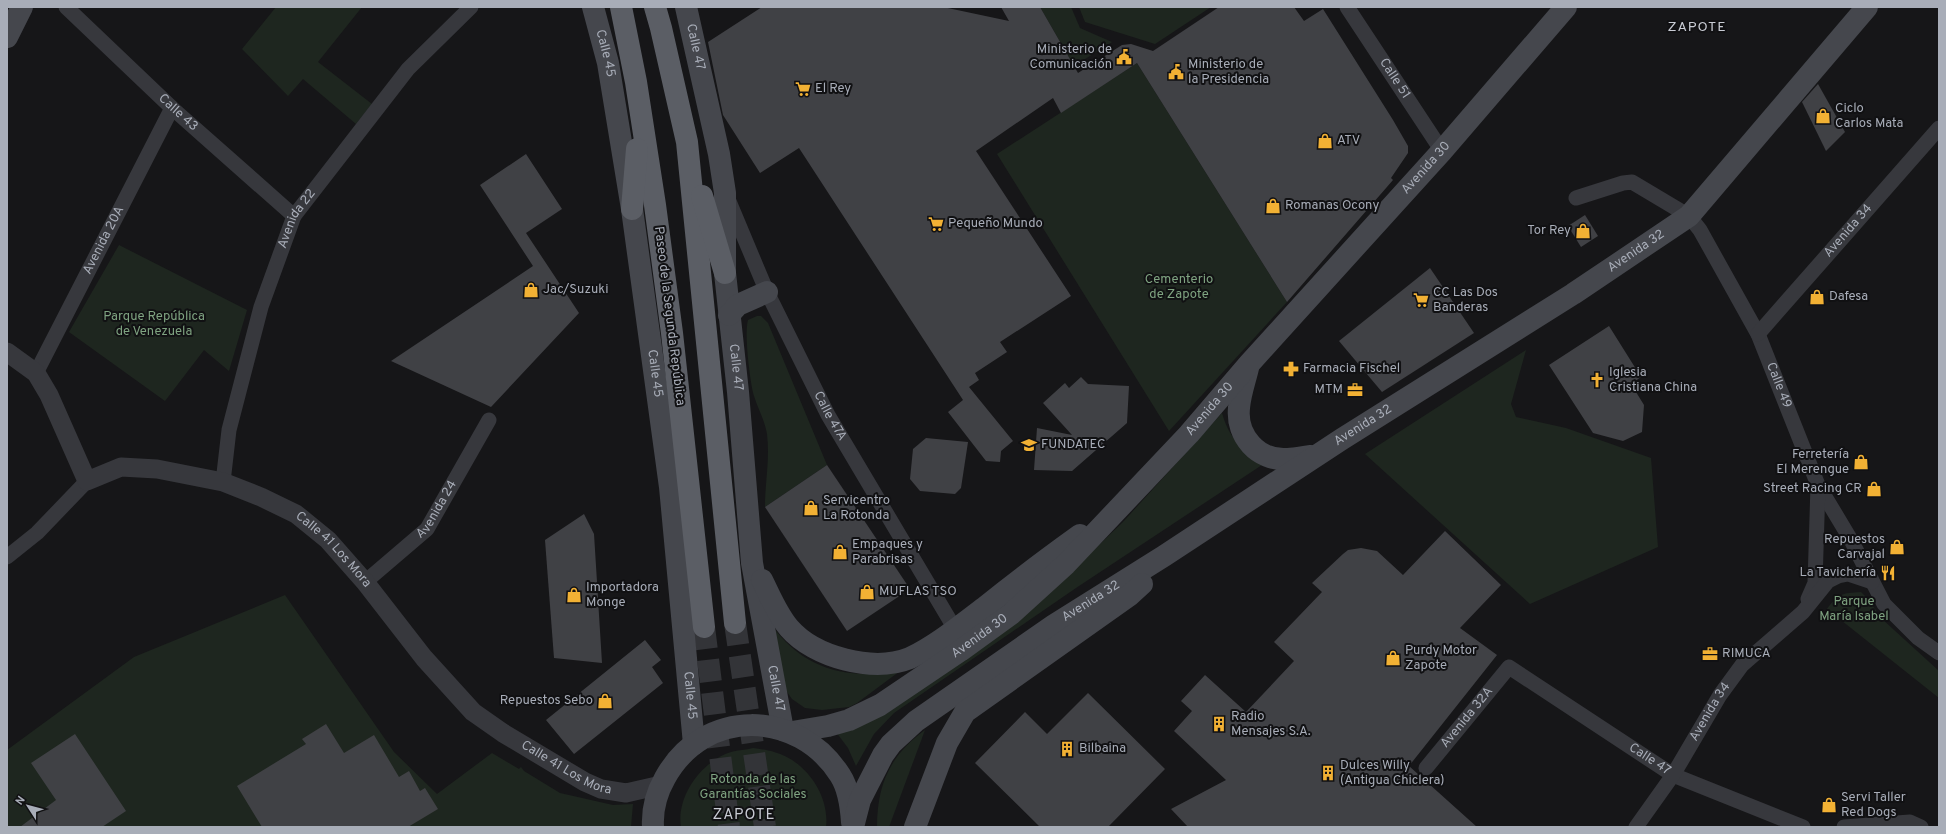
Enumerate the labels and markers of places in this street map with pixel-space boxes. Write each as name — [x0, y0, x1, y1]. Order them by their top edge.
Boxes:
place label: Ministerio de Comunicación — [1030, 42, 1112, 73]
public building icon: Ministerio de Comunicación — [1115, 48, 1133, 66]
place label: Ministerio de la Presidencia — [1188, 57, 1269, 88]
public building icon: Ministerio de la Presidencia — [1167, 63, 1185, 81]
supermarket icon: El Rey — [794, 80, 812, 98]
place label: El Rey — [815, 81, 851, 97]
place label: Ciclo Carlos Mata — [1835, 101, 1903, 132]
shop icon: Ciclo Carlos Mata — [1814, 107, 1832, 125]
shop icon: ATV — [1316, 132, 1334, 150]
place label: ATV — [1337, 133, 1360, 149]
shop icon: Romanas Ocony — [1264, 197, 1282, 215]
place label: Romanas Ocony — [1285, 198, 1379, 214]
supermarket icon: Pequeño Mundo — [927, 215, 945, 233]
place label: Pequeño Mundo — [948, 216, 1043, 232]
shop icon: Tor Rey — [1574, 222, 1592, 240]
place label: Tor Rey — [1527, 223, 1571, 239]
shop icon: Jac/Suzuki — [522, 281, 540, 299]
place label: Jac/Suzuki — [543, 282, 608, 298]
place label: CC Las Dos Banderas — [1433, 285, 1498, 316]
shop icon: Dafesa — [1808, 288, 1826, 306]
place label: Dafesa — [1829, 289, 1868, 305]
supermarket icon: CC Las Dos Banderas — [1412, 291, 1430, 309]
pharmacy icon: Farmacia Fischel — [1282, 360, 1300, 378]
place label: Farmacia Fischel — [1303, 361, 1400, 377]
place label: Iglesia Cristiana China — [1609, 365, 1697, 396]
church icon: Iglesia Cristiana China — [1588, 371, 1606, 389]
office icon: MTM — [1346, 381, 1364, 399]
place label: MTM — [1315, 382, 1343, 398]
school or university icon: FUNDATEC — [1020, 436, 1038, 454]
place label: FUNDATEC — [1041, 437, 1105, 453]
place label: Ferretería El Merengue — [1776, 447, 1849, 478]
shop icon: Ferretería El Merengue — [1852, 453, 1870, 471]
shop icon: Street Racing CR — [1865, 480, 1883, 498]
place label: Street Racing CR — [1763, 481, 1862, 497]
place label: Servicentro La Rotonda — [823, 493, 890, 524]
shop icon: Servicentro La Rotonda — [802, 499, 820, 517]
place label: Repuestos Carvajal — [1824, 532, 1885, 563]
place label: Empaques y Parabrisas — [852, 537, 923, 568]
shop icon: Repuestos Carvajal — [1888, 538, 1906, 556]
shop icon: Empaques y Parabrisas — [831, 543, 849, 561]
restaurant icon: La Tavichería — [1879, 564, 1897, 582]
place label: La Tavichería — [1800, 565, 1876, 581]
place label: Importadora Monge — [586, 580, 659, 611]
shop icon: MUFLAS TSO — [858, 583, 876, 601]
place label: MUFLAS TSO — [879, 584, 957, 600]
shop icon: Importadora Monge — [565, 586, 583, 604]
place label: Purdy Motor Zapote — [1405, 643, 1477, 674]
office icon: RIMUCA — [1701, 645, 1719, 663]
place label: RIMUCA — [1722, 646, 1771, 662]
shop icon: Purdy Motor Zapote — [1384, 649, 1402, 667]
shop icon: Repuestos Sebo — [596, 692, 614, 710]
place label: Repuestos Sebo — [500, 693, 593, 709]
place label: Radio Mensajes S.A. — [1231, 709, 1311, 740]
building icon: Radio Mensajes S.A. — [1210, 715, 1228, 733]
building icon: Bilbaina — [1058, 740, 1076, 758]
place label: Bilbaina — [1079, 741, 1126, 757]
place label: Dulces Willy (Antigua Chiclera) — [1340, 758, 1445, 789]
building icon: Dulces Willy (Antigua Chiclera) — [1319, 764, 1337, 782]
place label: Servi Taller Red Dogs — [1841, 790, 1906, 821]
shop icon: Servi Taller Red Dogs — [1820, 796, 1838, 814]

